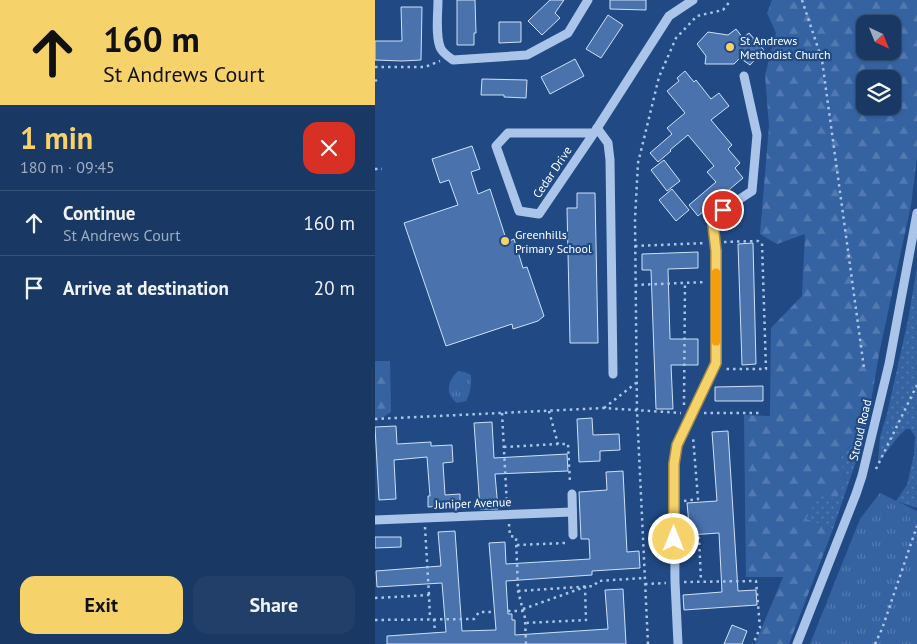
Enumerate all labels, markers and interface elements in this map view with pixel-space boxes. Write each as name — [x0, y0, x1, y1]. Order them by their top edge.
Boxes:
north arrow — [856, 15, 901, 60]
map controls — [856, 15, 901, 115]
text: 160 m — [103, 16, 200, 62]
icon: ahead — [20, 20, 85, 85]
place label: St Andrews Methodist Church — [740, 33, 831, 62]
marker: St Andrews Methodist Church — [724, 41, 736, 53]
text: St Andrews Court — [103, 60, 265, 88]
button: layers — [856, 70, 901, 115]
text: 1 min — [20, 118, 93, 157]
button: close — [303, 122, 355, 174]
street label: Cedar Drive — [529, 143, 575, 201]
text: 180 m · 09:45 — [20, 157, 115, 177]
pin — [702, 189, 744, 231]
icon: arrive — [709, 196, 737, 224]
text: Continue — [63, 201, 135, 225]
icon: ahead — [20, 209, 48, 237]
text: 160 m — [303, 211, 355, 235]
text: St Andrews Court — [63, 225, 181, 245]
place label: Greenhills Primary School — [515, 227, 592, 256]
marker: Greenhills Primary School — [499, 235, 511, 247]
icon: arrive — [20, 274, 48, 302]
text: Arrive at destination — [63, 276, 229, 300]
text: 20 m — [314, 276, 355, 300]
street label: Stroud Road — [846, 398, 874, 462]
street label: Juniper Avenue — [433, 494, 512, 512]
position arrow — [647, 512, 699, 564]
button: Exit — [20, 576, 183, 634]
button: Share — [193, 576, 355, 634]

